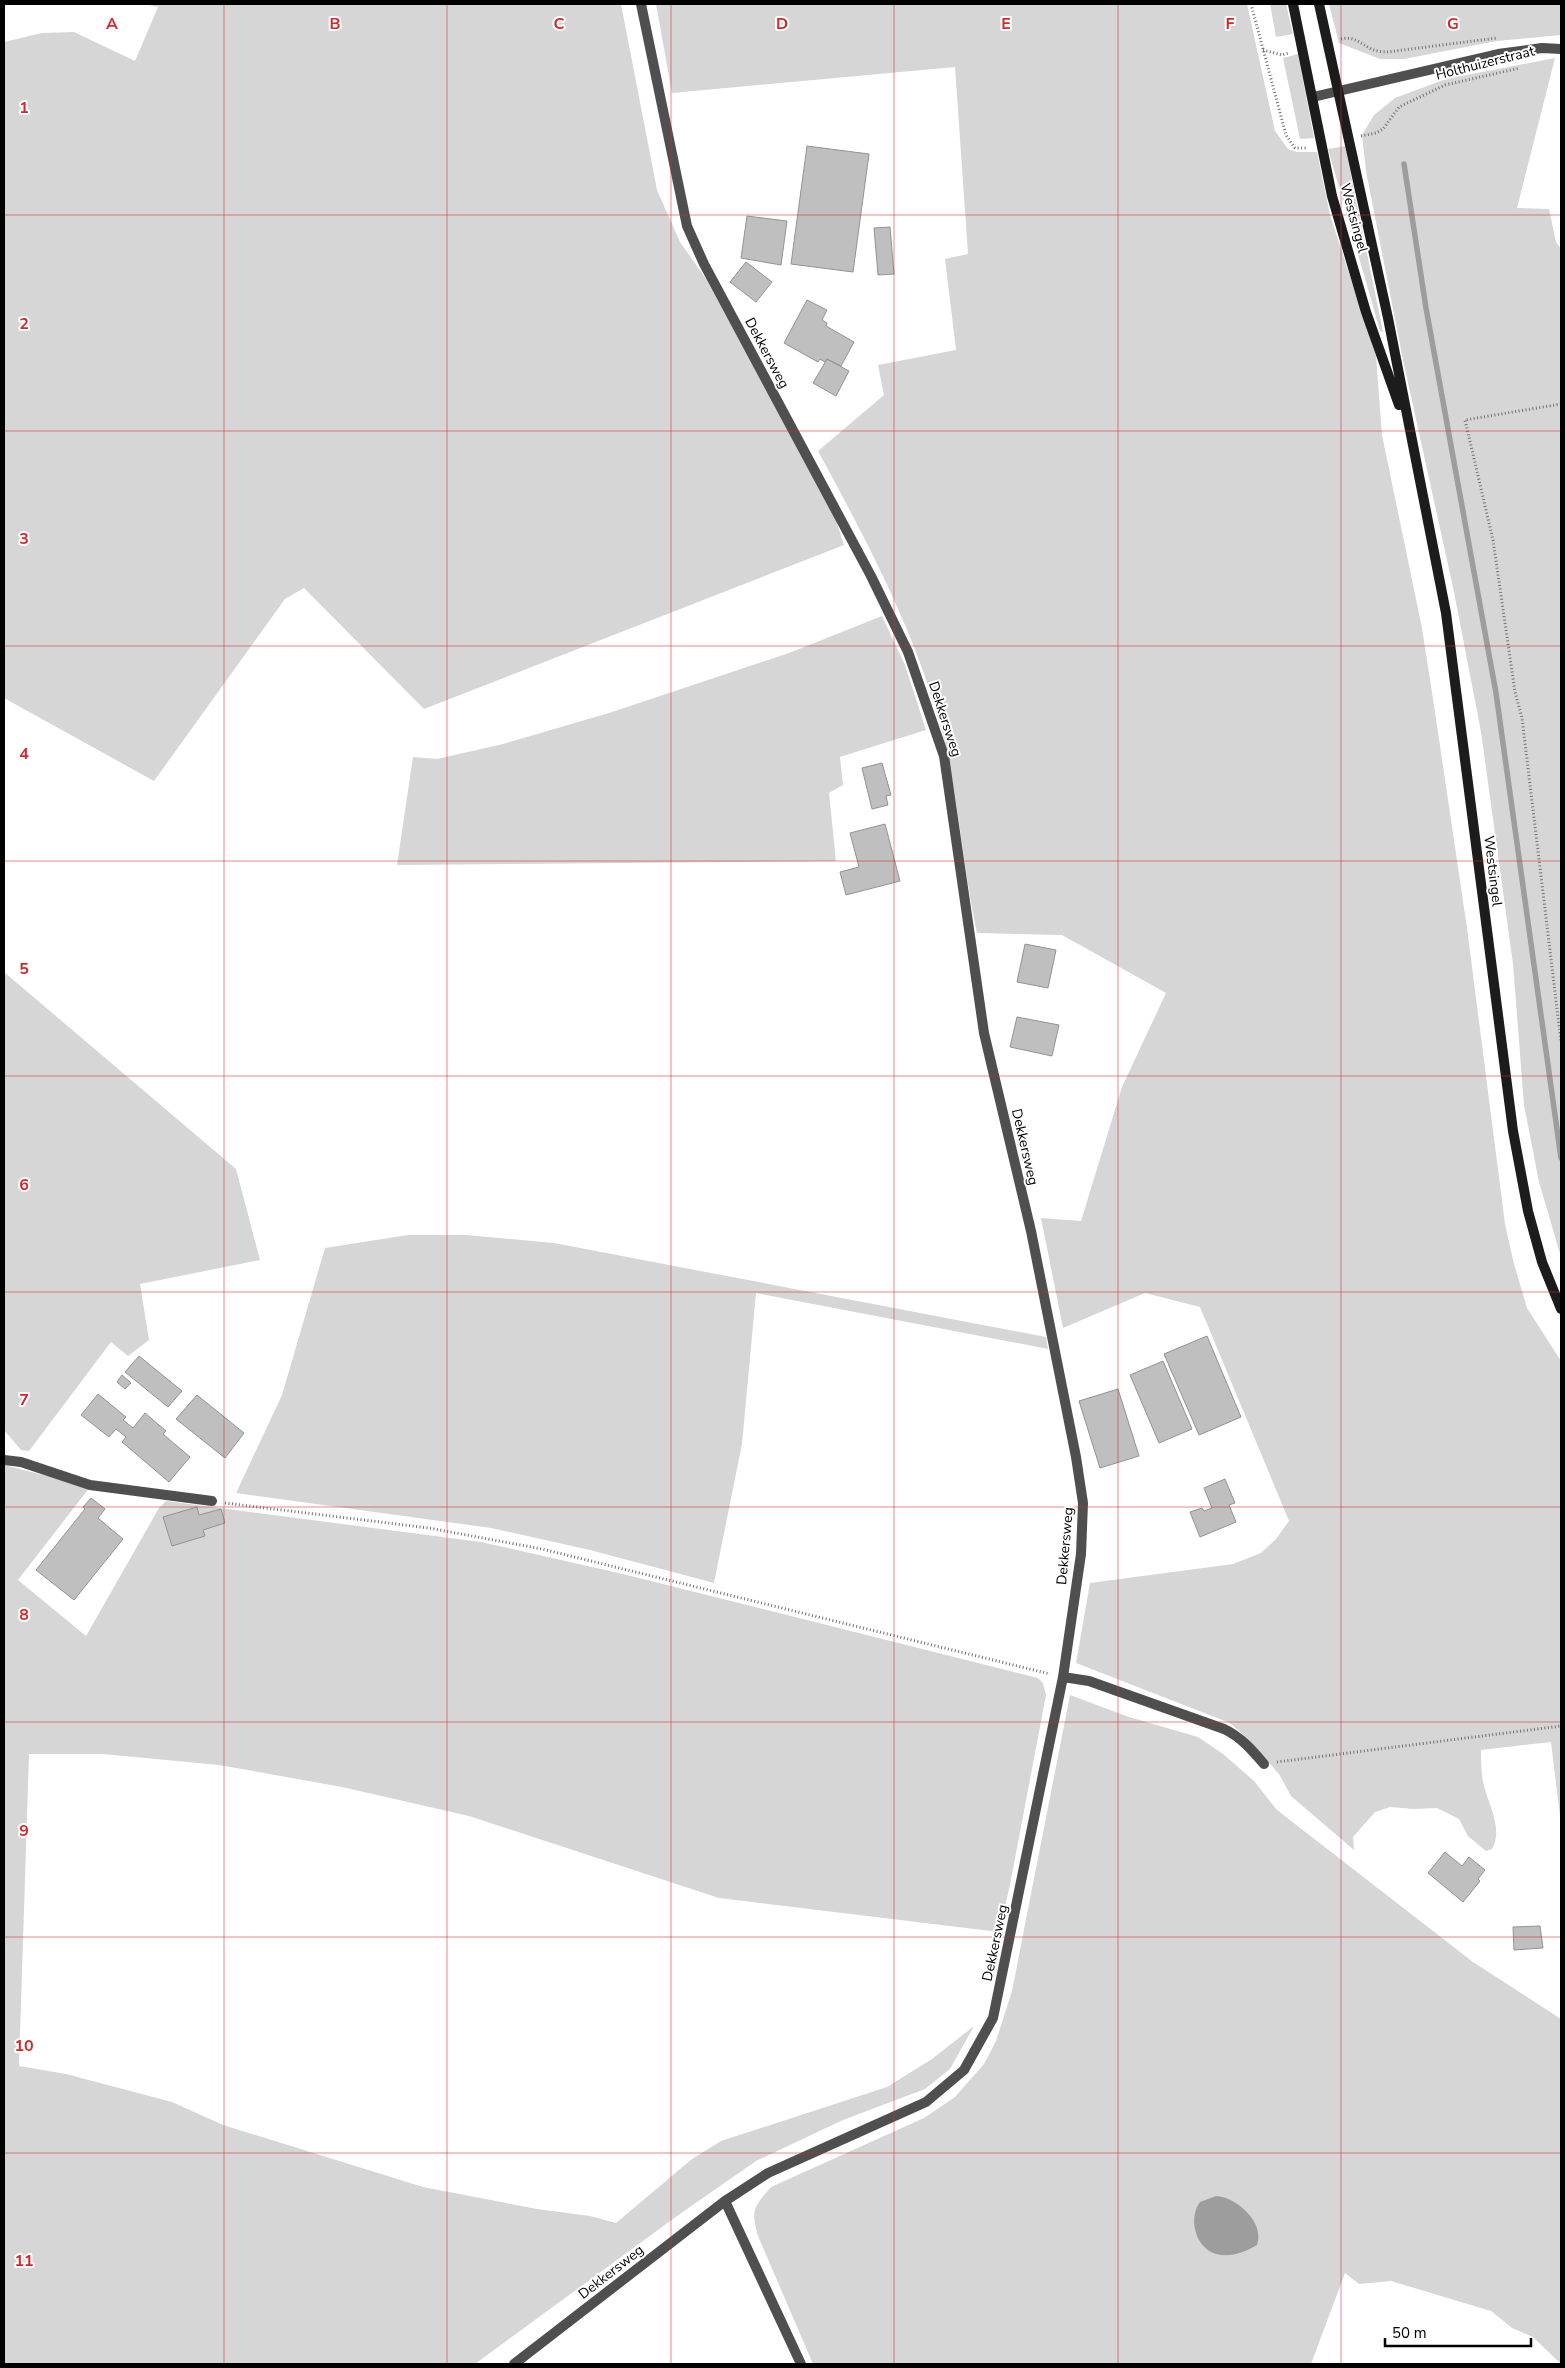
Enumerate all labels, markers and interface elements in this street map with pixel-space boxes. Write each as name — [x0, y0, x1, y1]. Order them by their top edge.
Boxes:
text: A — [106, 13, 118, 35]
text: B — [329, 13, 341, 35]
text: C — [554, 13, 565, 35]
text: D — [776, 13, 788, 35]
text: E — [1001, 13, 1011, 35]
text: F — [1226, 13, 1235, 35]
text: G — [1447, 13, 1459, 35]
street label: Holthuizerstraat — [1434, 41, 1537, 84]
text: 1 — [19, 97, 29, 119]
street label: Westsingel — [1336, 181, 1373, 256]
text: 2 — [19, 313, 29, 335]
street label: Dekkersweg — [740, 314, 794, 392]
text: 3 — [19, 528, 29, 550]
street label: Dekkersweg — [924, 679, 966, 759]
text: 4 — [19, 743, 29, 765]
street label: Westsingel — [1479, 834, 1507, 908]
text: 5 — [19, 958, 29, 980]
street label: Dekkersweg — [1007, 1107, 1043, 1187]
text: 6 — [19, 1174, 29, 1196]
text: 7 — [19, 1389, 29, 1411]
street label: Dekkersweg — [1052, 1506, 1078, 1586]
text: 8 — [19, 1604, 29, 1626]
text: 9 — [19, 1820, 29, 1842]
street label: Dekkersweg — [978, 1903, 1012, 1983]
text: 10 — [14, 2035, 34, 2057]
street label: Dekkersweg — [574, 2241, 648, 2303]
text: 11 — [14, 2250, 34, 2272]
scale bar — [1385, 2316, 1531, 2348]
text: 50 m — [1392, 2323, 1427, 2343]

